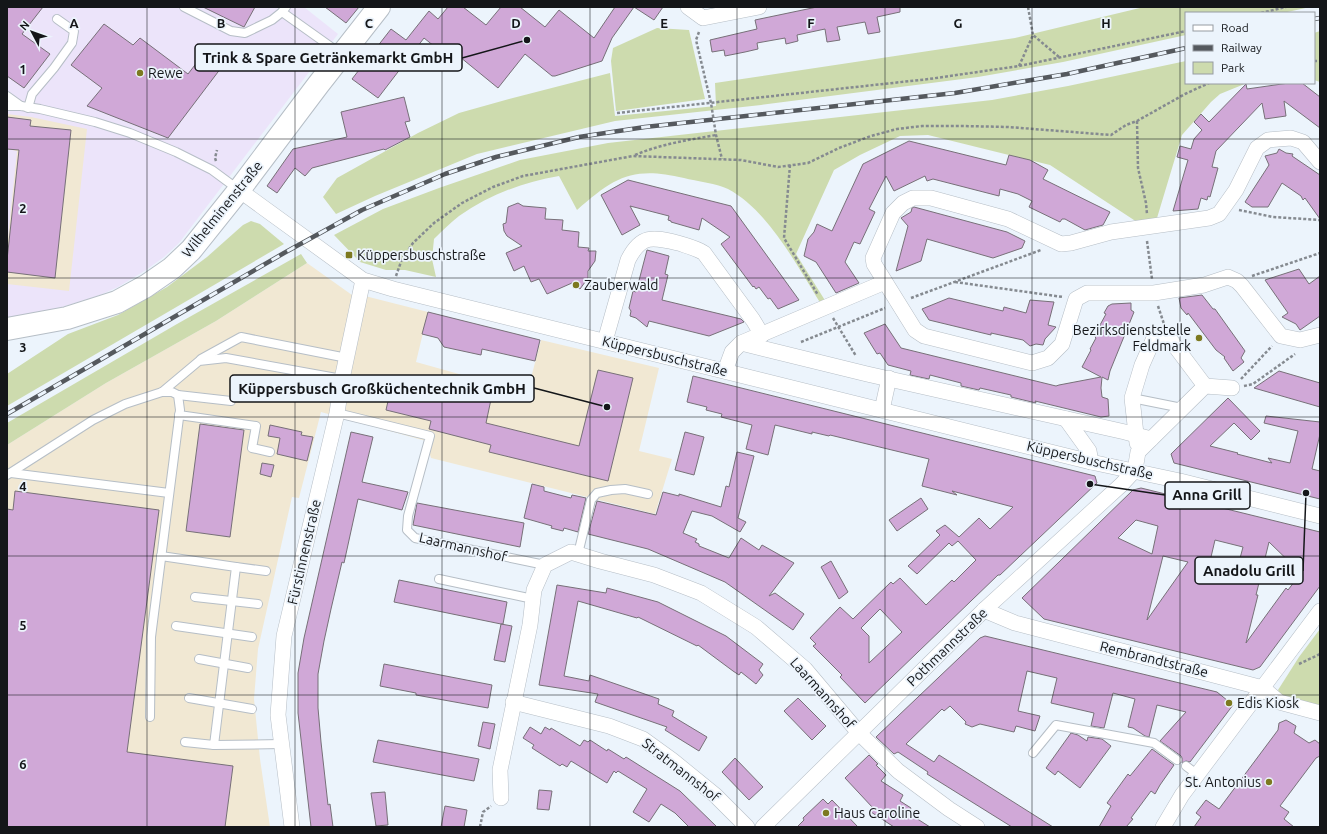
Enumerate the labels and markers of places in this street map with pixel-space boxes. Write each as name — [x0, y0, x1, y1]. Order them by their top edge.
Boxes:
callout: Trink & Spare Getränkemarkt GmbH — [195, 44, 462, 71]
place label: Rewe — [148, 65, 183, 81]
marker: Rewe — [135, 68, 145, 78]
place label: Küppersbuschstraße — [357, 247, 486, 263]
marker: Küppersbuschstraße — [344, 250, 354, 260]
place label: Zauberwald — [584, 277, 659, 293]
marker: Zauberwald — [571, 280, 581, 290]
place label: Bezirksdienststelle Feldmark — [1073, 322, 1191, 354]
marker: Bezirksdienststelle Feldmark — [1194, 333, 1204, 343]
callout: Küppersbusch Großküchentechnik GmbH — [230, 375, 534, 402]
callout: Anna Grill — [1165, 482, 1250, 509]
callout: Anadolu Grill — [1195, 557, 1303, 584]
place label: Edis Kiosk — [1237, 695, 1299, 711]
marker: Edis Kiosk — [1224, 698, 1234, 708]
place label: St. Antonius — [1185, 774, 1261, 790]
marker: St. Antonius — [1264, 777, 1274, 787]
place label: Haus Caroline — [834, 805, 920, 821]
marker: Haus Caroline — [821, 808, 831, 818]

